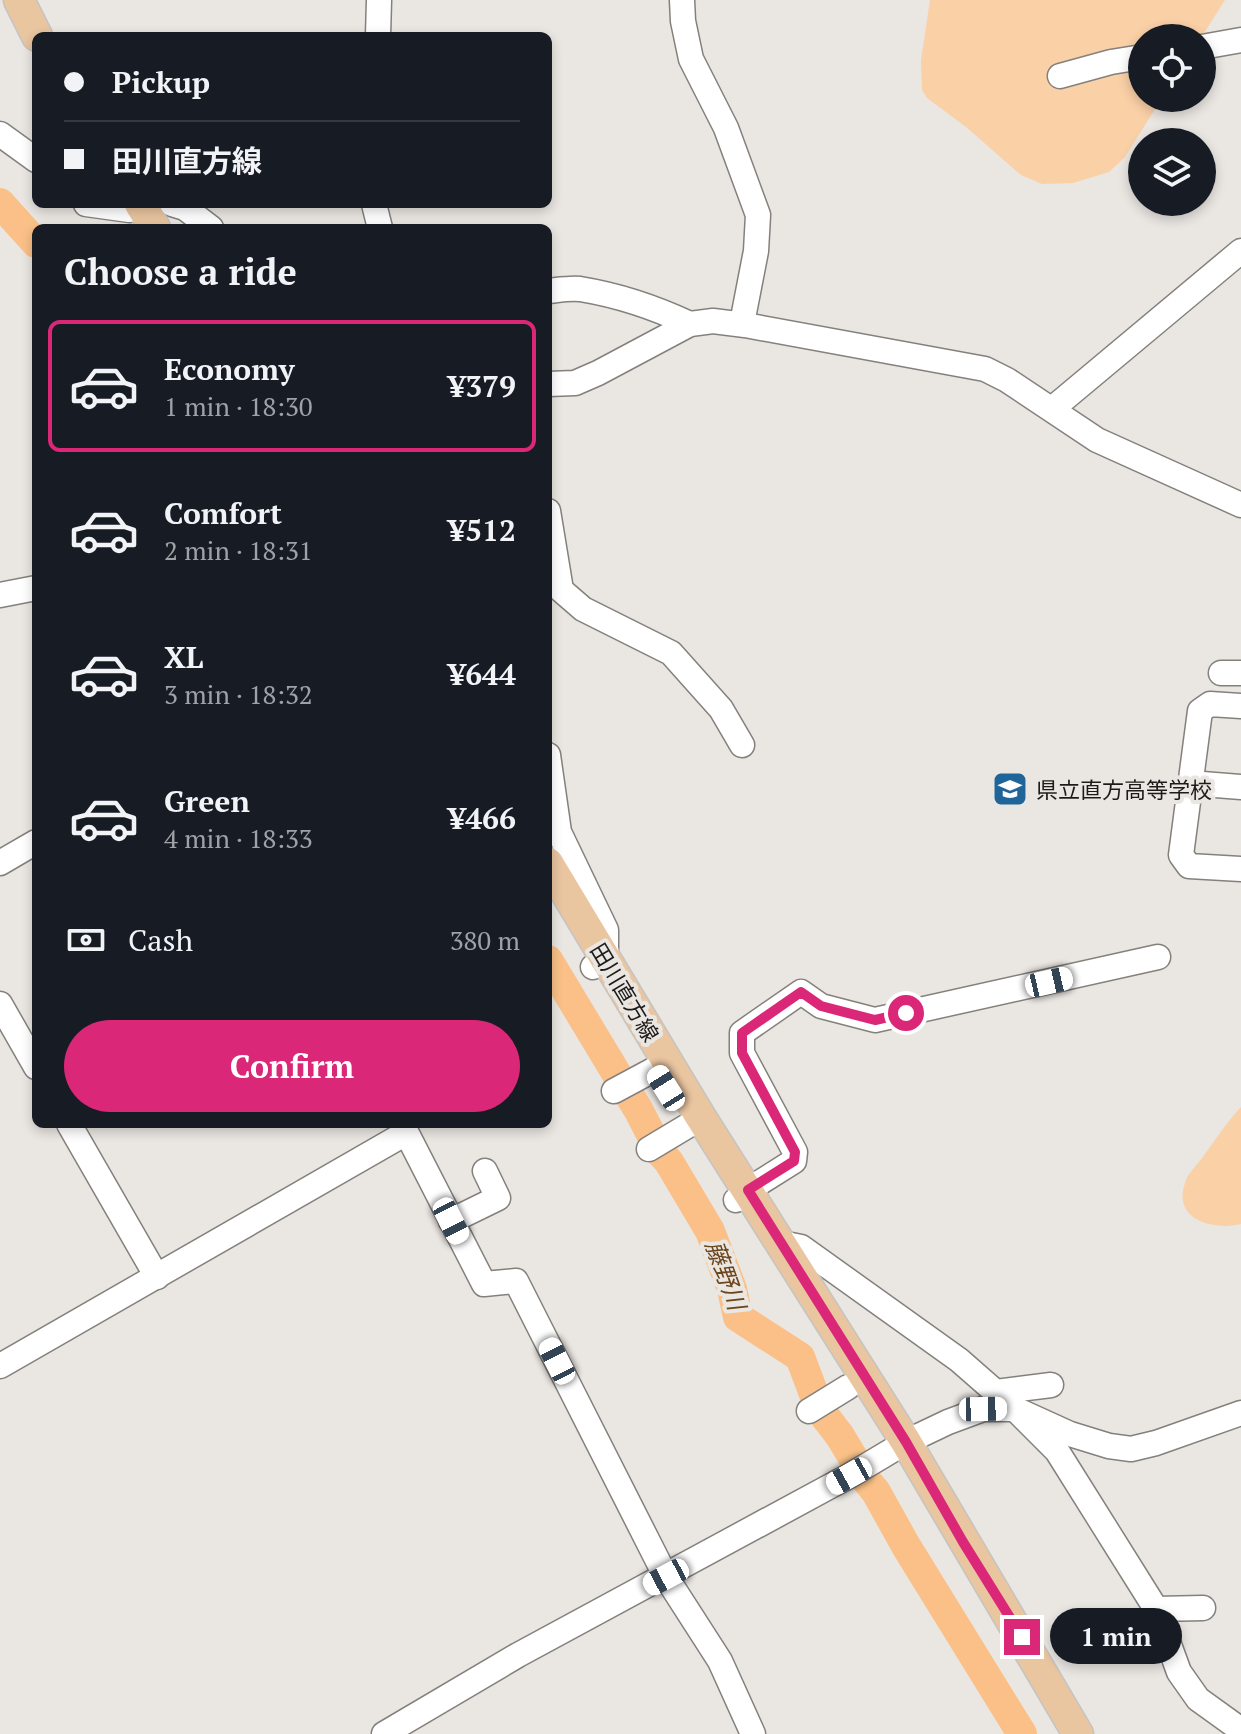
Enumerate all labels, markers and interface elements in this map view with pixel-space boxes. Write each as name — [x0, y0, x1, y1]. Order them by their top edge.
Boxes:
map controls — [1128, 24, 1216, 216]
button: locate — [1128, 24, 1216, 112]
text: Pickup — [112, 62, 210, 102]
button: layers — [1128, 128, 1216, 216]
text: 田川直方線 — [112, 141, 262, 181]
text: Choose a ride — [64, 248, 297, 295]
text: Economy — [164, 349, 295, 389]
icon: car — [68, 350, 140, 422]
text: ¥379 — [448, 366, 516, 406]
text: 1 min · 18:30 — [164, 389, 313, 423]
text: Comfort — [164, 493, 282, 533]
icon: car — [68, 494, 140, 566]
text: ¥512 — [448, 510, 516, 550]
text: 2 min · 18:31 — [164, 533, 313, 567]
text: XL — [164, 637, 203, 677]
icon: car — [68, 638, 140, 710]
text: ¥644 — [448, 654, 516, 694]
text: 3 min · 18:32 — [164, 677, 313, 711]
school or university icon: 県立直方高等学校 — [991, 770, 1029, 808]
place label: 県立直方高等学校 — [1036, 775, 1212, 804]
text: Green — [164, 781, 250, 821]
icon: car — [68, 782, 140, 854]
text: ¥466 — [448, 798, 516, 838]
text: 4 min · 18:33 — [164, 821, 313, 855]
icon: cash — [64, 918, 108, 962]
text: Cash — [128, 920, 193, 960]
text: 380 m — [450, 923, 520, 957]
street label: 田川直方線 — [584, 937, 666, 1047]
car — [1023, 965, 1075, 999]
route start — [888, 995, 924, 1031]
button: Confirm — [64, 1020, 520, 1112]
car — [643, 1061, 689, 1115]
car — [429, 1194, 473, 1248]
water label: 藤野川 — [699, 1236, 754, 1317]
car — [535, 1334, 579, 1388]
car — [959, 1397, 1007, 1421]
car — [822, 1454, 876, 1498]
car — [639, 1555, 693, 1599]
callout: 1 min — [1050, 1609, 1182, 1665]
route end — [1004, 1619, 1040, 1655]
text: 1 min — [1080, 1619, 1152, 1653]

